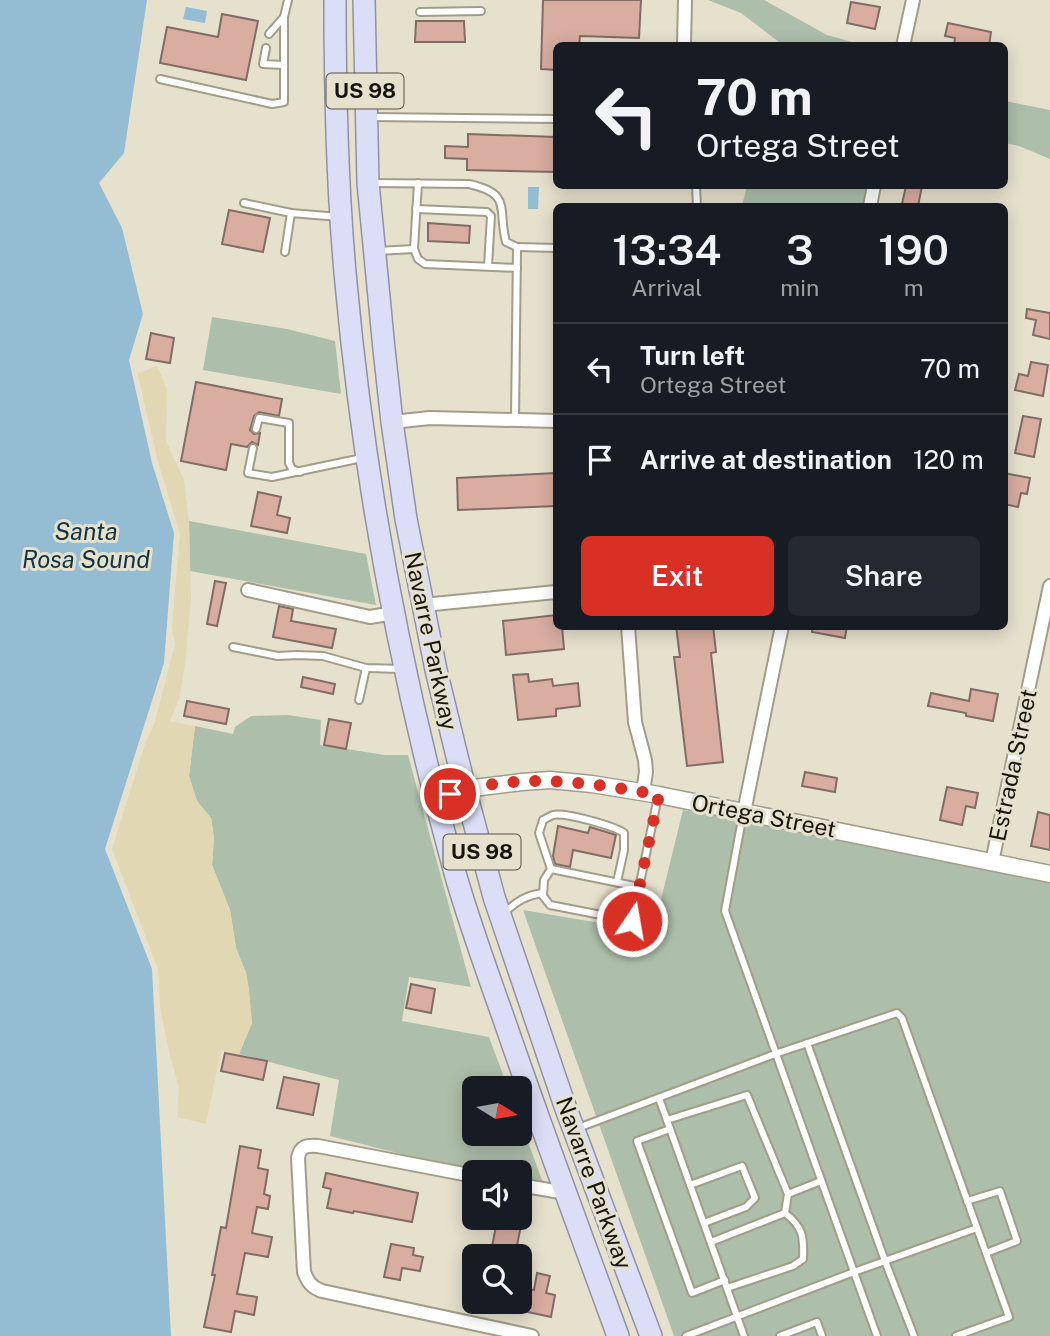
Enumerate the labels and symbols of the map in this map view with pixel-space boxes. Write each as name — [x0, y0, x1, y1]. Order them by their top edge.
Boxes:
road number: US 98 — [326, 74, 404, 108]
water label: Santa Rosa Sound — [22, 517, 150, 573]
street label: Navarre Parkway — [399, 549, 464, 733]
street label: Estrada Street — [983, 686, 1042, 843]
pin — [420, 764, 480, 824]
street label: Ortega Street — [690, 788, 839, 843]
road number: US 98 — [444, 834, 520, 870]
position arrow — [595, 884, 669, 958]
north arrow — [462, 1076, 532, 1146]
street label: Navarre Parkway — [551, 1093, 638, 1273]

